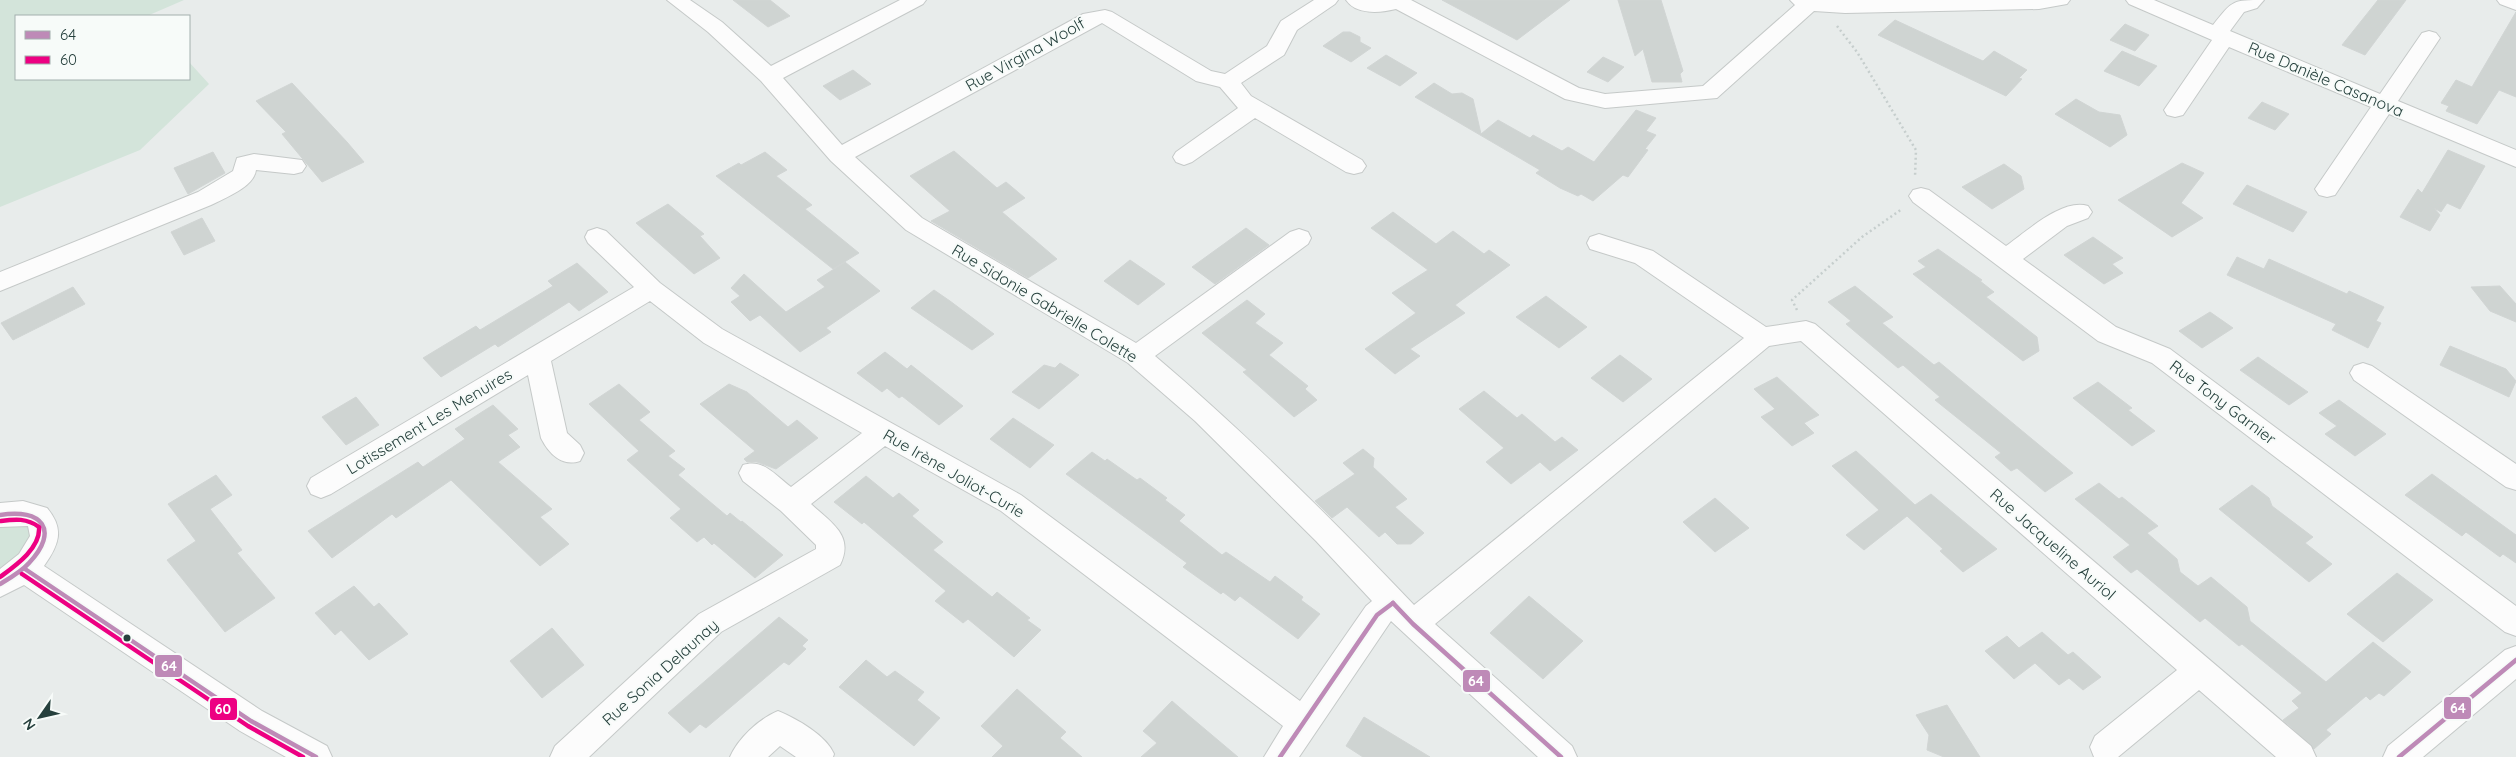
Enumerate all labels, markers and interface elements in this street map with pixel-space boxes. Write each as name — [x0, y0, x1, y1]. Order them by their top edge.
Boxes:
street label: Rue Virgina Woolf — [962, 13, 1089, 95]
legend — [15, 15, 190, 80]
text: 64 — [60, 25, 76, 44]
street label: Rue Danièle Casanova — [2245, 37, 2407, 121]
text: 60 — [60, 50, 77, 69]
street label: Rue Sidonie Gabrielle Colette — [948, 239, 1142, 367]
street label: Rue Tony Garnier — [2166, 355, 2280, 449]
street label: Lotissement Les Menuires — [343, 364, 515, 478]
street label: Rue Irène Joliot-Curie — [880, 424, 1028, 522]
street label: Rue Jacqueline Auriol — [1986, 484, 2120, 604]
street label: Rue Sonia Delaunay — [598, 615, 722, 729]
unlabelled marker — [122, 633, 132, 643]
line badge: 64 — [154, 654, 183, 678]
text: 64 — [161, 657, 177, 675]
line badge: 64 — [1462, 669, 1491, 693]
text: 64 — [1468, 672, 1484, 690]
north arrow — [15, 692, 65, 742]
line badge: 64 — [2443, 696, 2472, 720]
line badge: 60 — [209, 697, 238, 721]
text: 64 — [2450, 699, 2466, 717]
text: 60 — [215, 700, 232, 718]
text: N — [19, 715, 40, 734]

